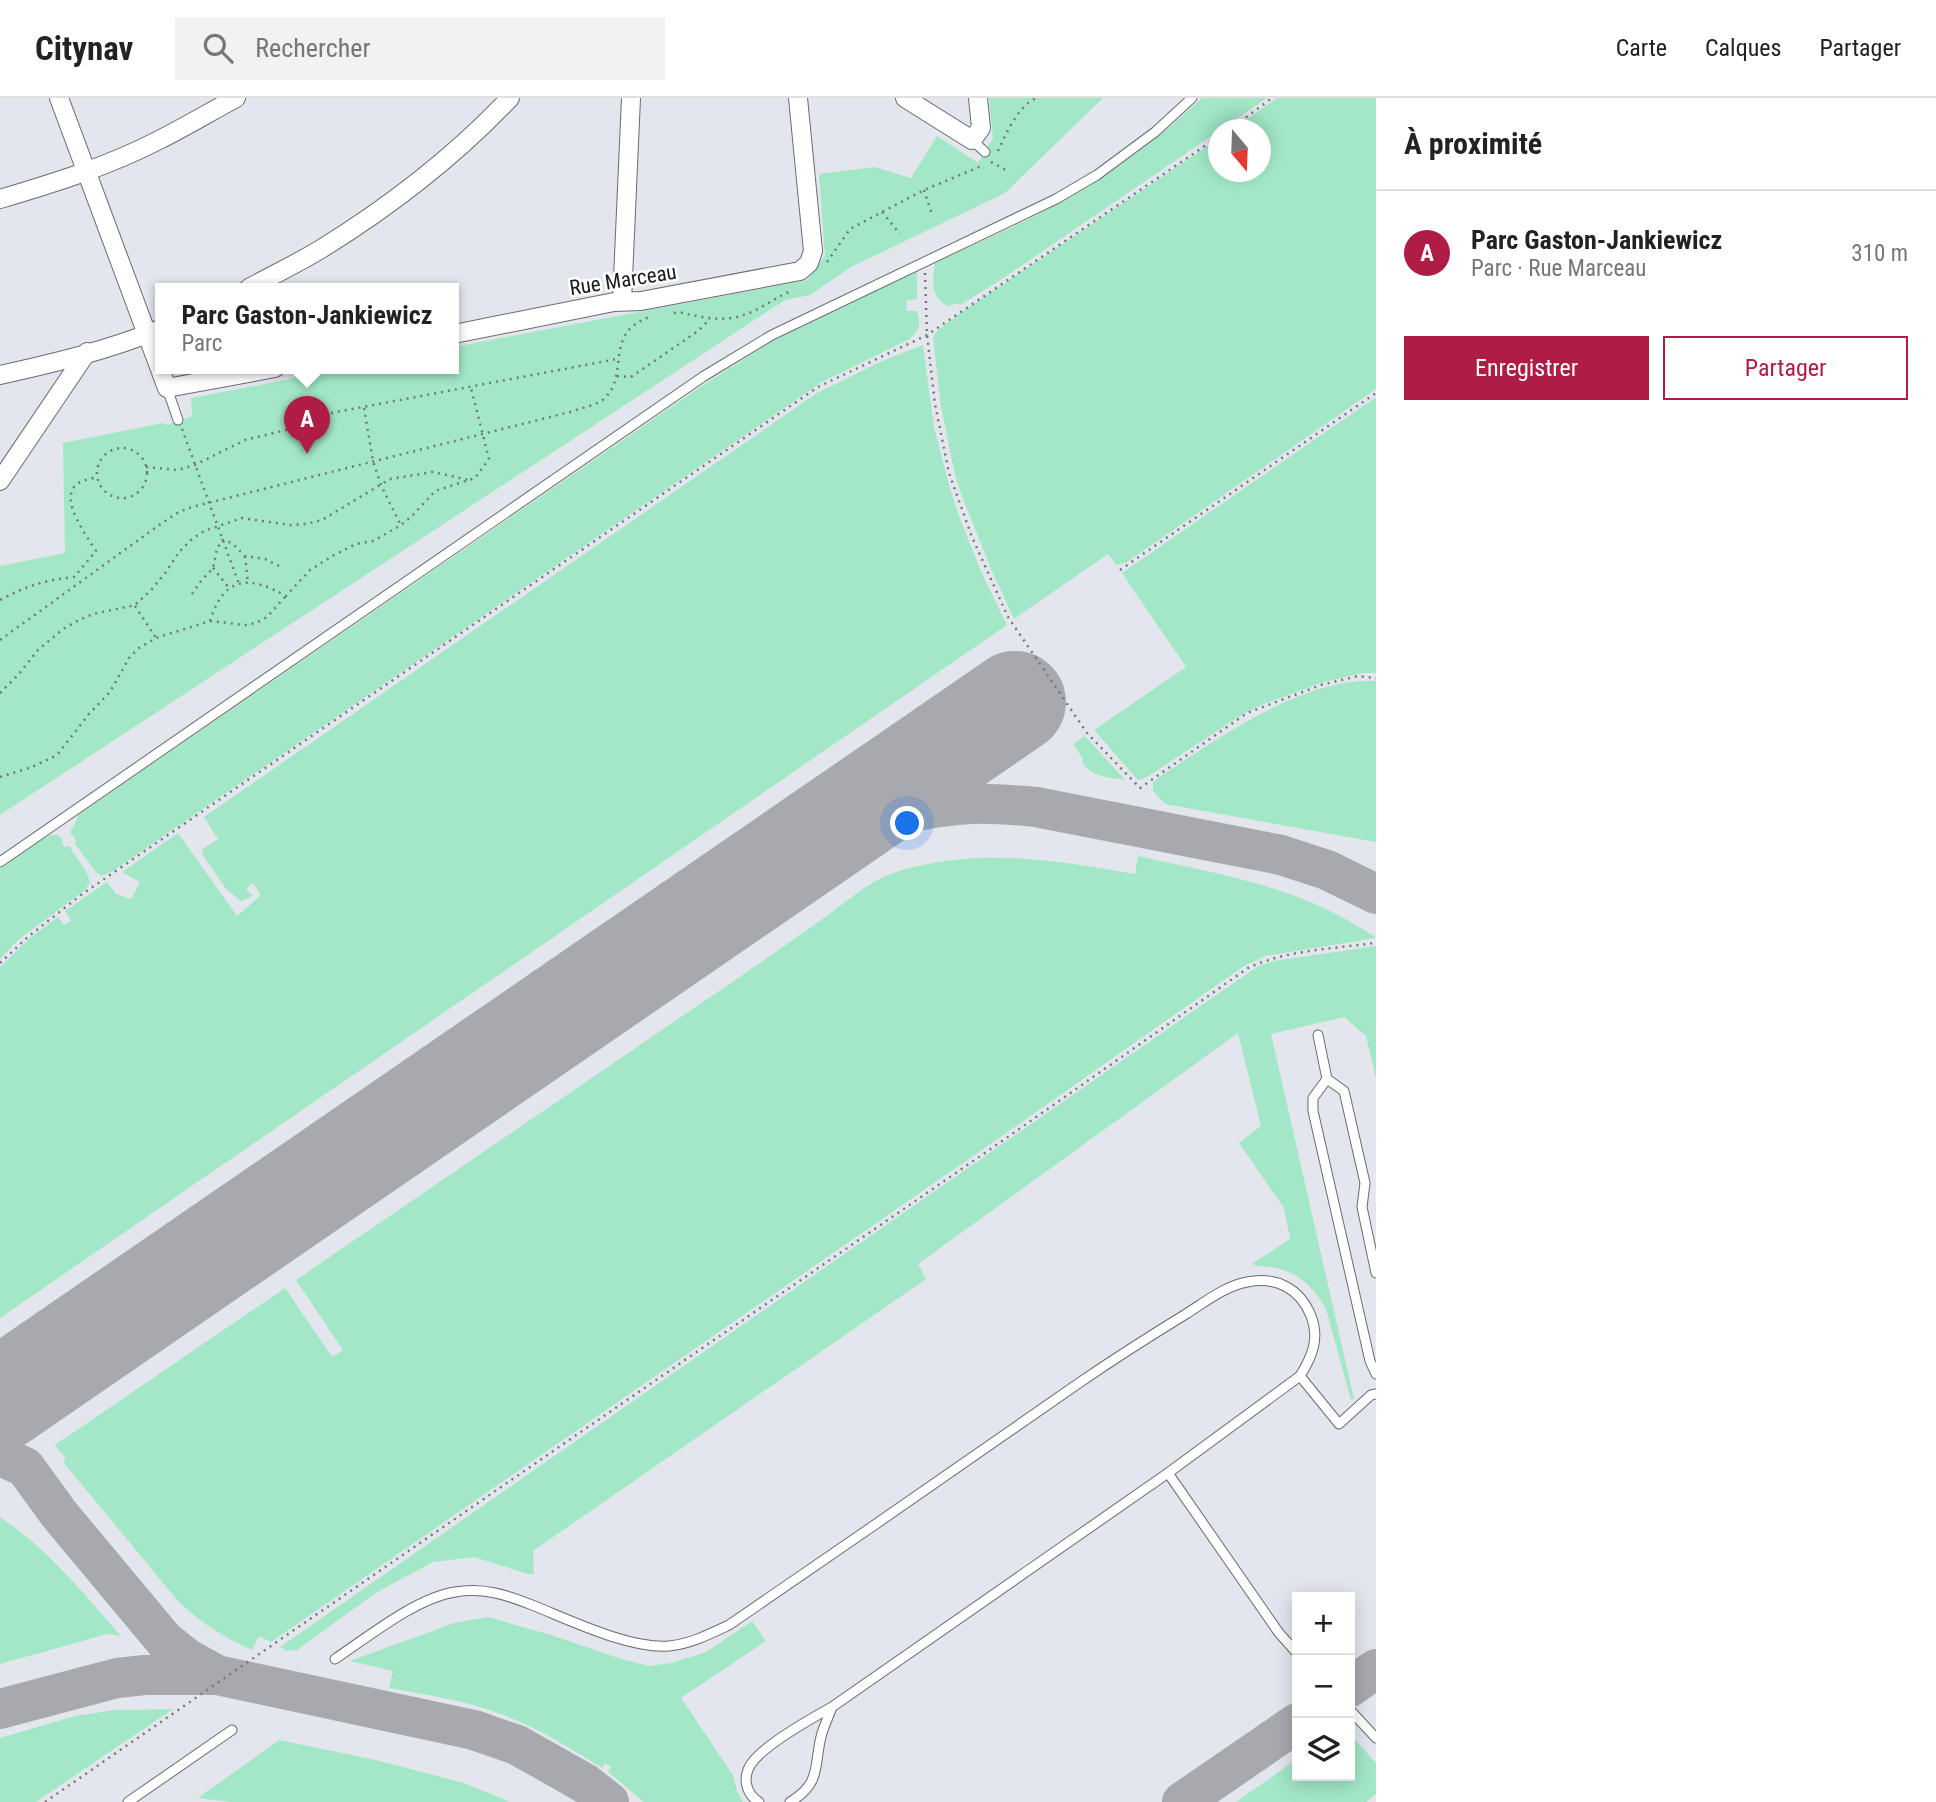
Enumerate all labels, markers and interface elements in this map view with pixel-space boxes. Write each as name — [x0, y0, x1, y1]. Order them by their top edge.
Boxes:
search box — [175, 17, 665, 80]
text: Citynav — [35, 29, 133, 68]
icon: search — [199, 29, 237, 67]
text: Rechercher — [255, 33, 370, 63]
text: Carte — [1616, 34, 1667, 62]
text: Calques — [1705, 34, 1781, 62]
text: Partager — [1819, 34, 1901, 62]
north arrow — [1208, 119, 1271, 182]
text: À proximité — [1404, 126, 1542, 161]
text: Parc Gaston-Jankiewicz — [1471, 225, 1722, 255]
text: A — [1420, 240, 1434, 267]
text: 310 m — [1851, 240, 1908, 267]
text: Parc · Rue Marceau — [1471, 255, 1646, 282]
street label: Rue Marceau — [568, 260, 678, 300]
popup — [155, 283, 459, 374]
text: Parc Gaston-Jankiewicz — [181, 300, 433, 330]
text: Parc — [181, 330, 222, 357]
button: Enregistrer — [1404, 336, 1649, 400]
button: Partager — [1663, 336, 1908, 400]
pin: A — [284, 396, 330, 454]
your location — [890, 806, 924, 840]
map controls — [1292, 1592, 1355, 1781]
button: + — [1292, 1592, 1355, 1655]
button: − — [1292, 1655, 1355, 1718]
button: layers — [1292, 1718, 1355, 1781]

